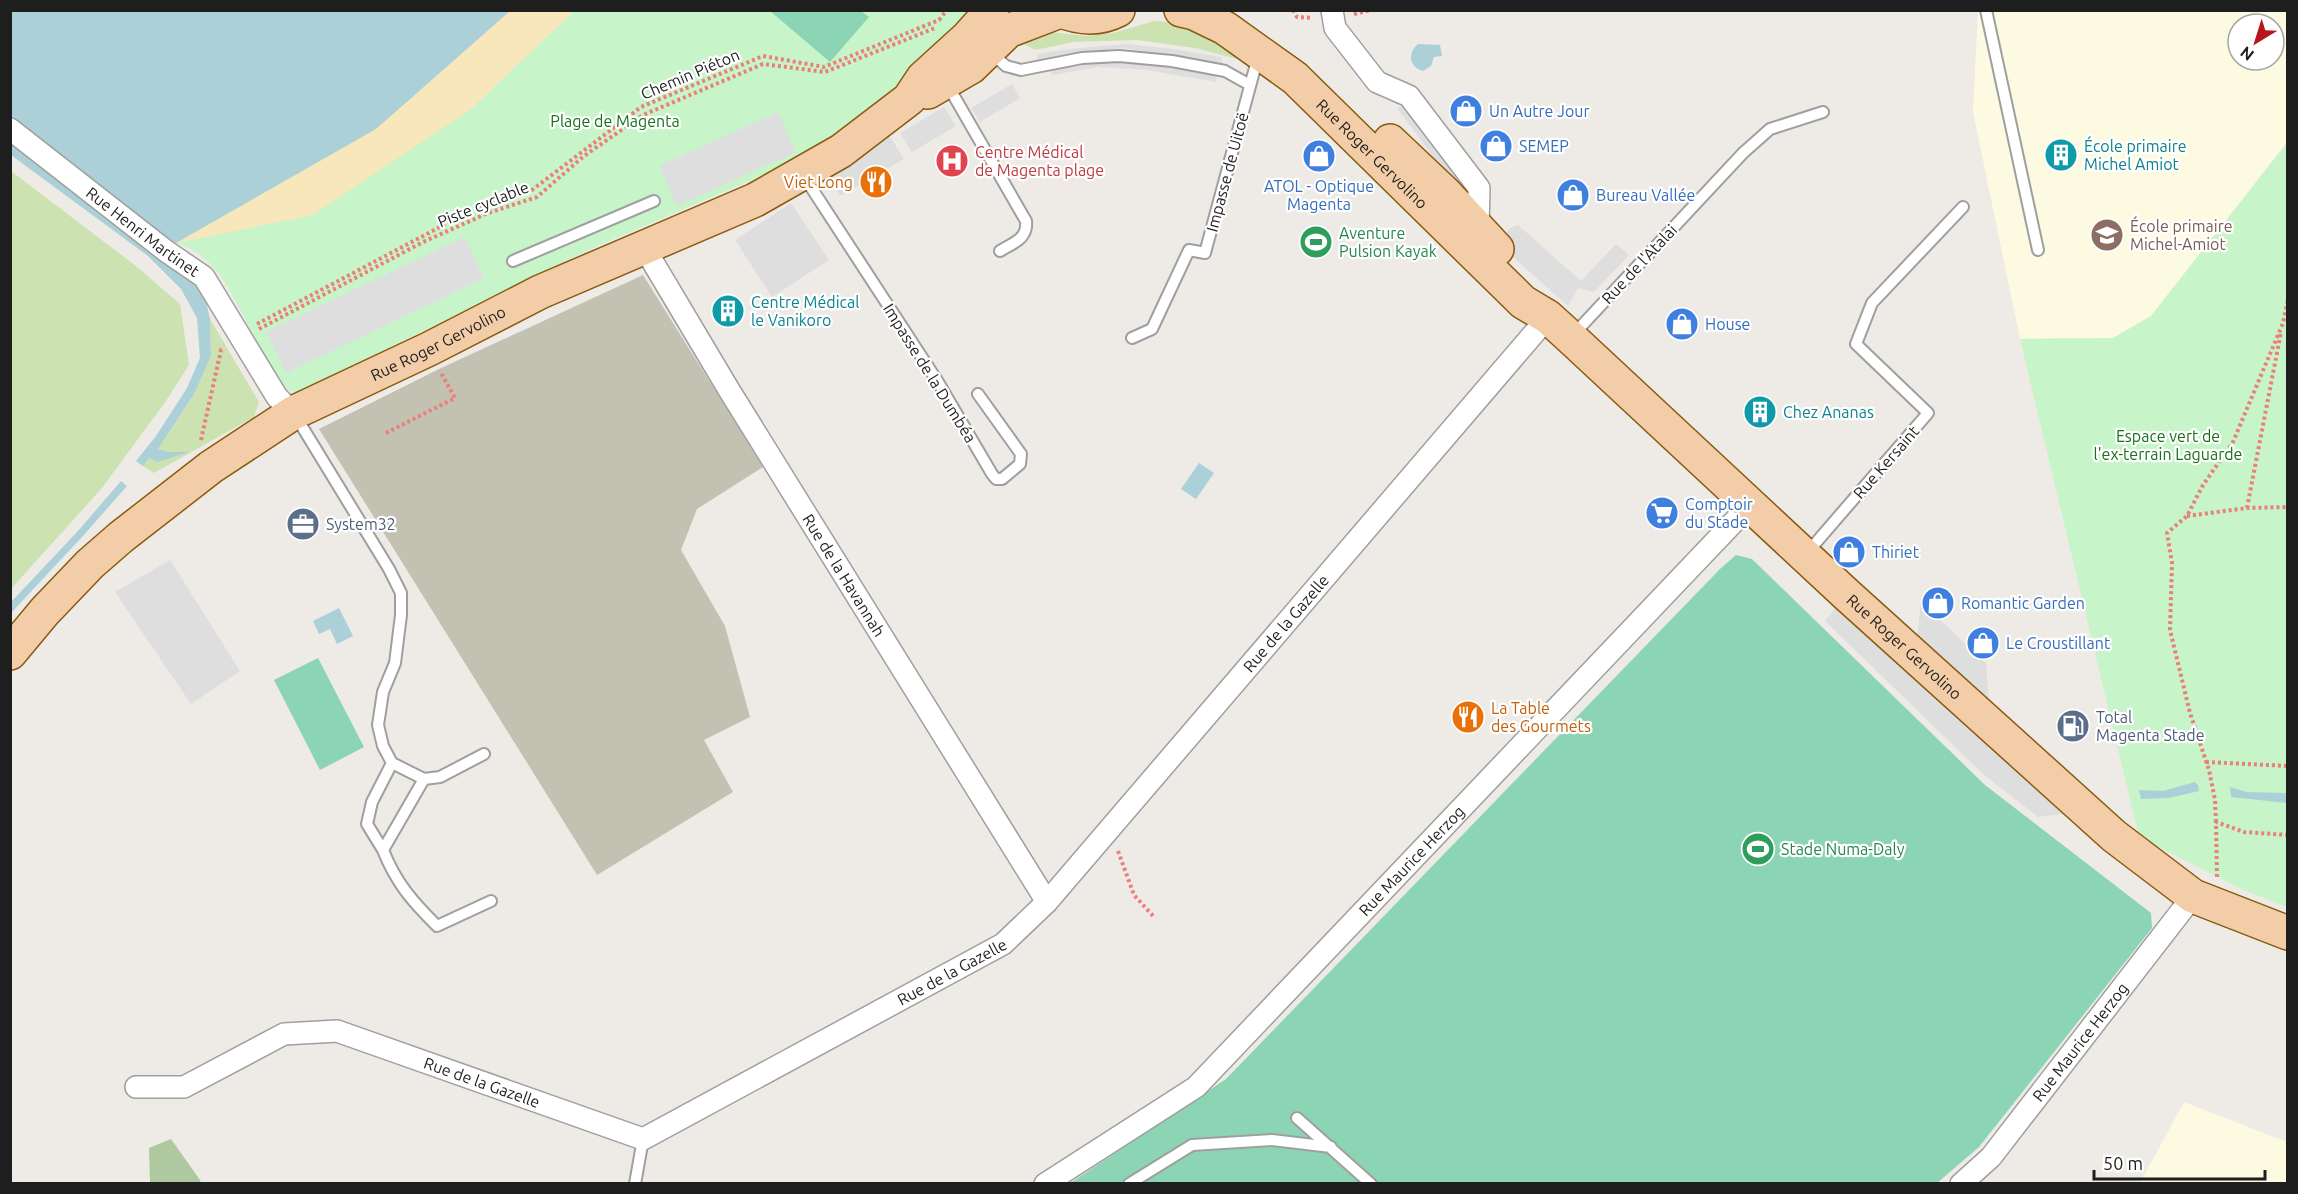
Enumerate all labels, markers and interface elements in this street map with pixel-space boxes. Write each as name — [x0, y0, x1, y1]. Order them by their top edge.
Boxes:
north arrow — [2226, 12, 2286, 72]
text: N — [2237, 43, 2257, 65]
street label: Chemin Piéton — [638, 45, 742, 103]
shop icon: Un Autre Jour — [1448, 93, 1484, 129]
street label: Rue Roger Gervolino — [1313, 95, 1431, 212]
place label: Un Autre Jour — [1489, 102, 1590, 120]
street label: Impasse de Uitoë — [1202, 110, 1252, 234]
park label: Plage de Magenta — [550, 112, 680, 130]
shop icon: SEMEP — [1478, 128, 1514, 164]
place label: École primaire Michel Amiot — [2084, 135, 2187, 173]
place label: SEMEP — [1519, 137, 1569, 155]
building icon: École primaire Michel Amiot — [2043, 137, 2079, 173]
shop icon: ATOL - Optique Magenta — [1301, 138, 1337, 174]
hospital icon: Centre Médical de Magenta plage — [934, 143, 970, 179]
place label: Centre Médical de Magenta plage — [975, 143, 1104, 179]
restaurant icon: Viet Long — [858, 164, 894, 200]
place label: Viet Long — [784, 173, 853, 191]
place label: ATOL - Optique Magenta — [1264, 177, 1374, 213]
shop icon: Bureau Vallée — [1555, 177, 1591, 213]
street label: Piste cyclable — [435, 178, 531, 230]
street label: Rue Henri Martinet — [83, 183, 203, 281]
place label: Bureau Vallée — [1596, 186, 1695, 204]
place label: École primaire Michel-Amiot — [2130, 215, 2233, 253]
school or university icon: École primaire Michel-Amiot — [2089, 217, 2125, 253]
street label: Rue de l'Atalai — [1598, 221, 1680, 307]
sports icon: Aventure Pulsion Kayak — [1298, 224, 1334, 260]
place label: Aventure Pulsion Kayak — [1339, 224, 1437, 260]
building icon: Centre Médical le Vanikoro — [710, 293, 746, 329]
place label: Centre Médical le Vanikoro — [751, 293, 859, 329]
street label: Impasse de la Dumbéa — [880, 300, 980, 446]
street label: Rue Roger Gervolino — [368, 302, 509, 384]
shop icon: House — [1664, 306, 1700, 342]
place label: House — [1705, 315, 1750, 333]
building icon: Chez Ananas — [1742, 394, 1778, 430]
place label: Chez Ananas — [1783, 403, 1874, 421]
street label: Rue Kersaint — [1850, 421, 1923, 502]
park label: Espace vert de l'ex-terrain Laguarde — [2094, 427, 2242, 463]
supermarket icon: Comptoir du Stade — [1644, 495, 1680, 531]
place label: Comptoir du Stade — [1685, 495, 1753, 531]
office icon: System32 — [285, 506, 321, 542]
street label: Rue de la Havannah — [799, 511, 889, 640]
place label: System32 — [326, 515, 396, 533]
shop icon: Thiriet — [1831, 534, 1867, 570]
place label: Thiriet — [1872, 543, 1920, 561]
street label: Rue de la Gazelle — [1239, 571, 1332, 675]
shop icon: Romantic Garden — [1920, 585, 1956, 621]
street label: Rue Roger Gervolino — [1843, 590, 1965, 703]
place label: Romantic Garden — [1961, 594, 2085, 612]
shop icon: Le Croustillant — [1965, 625, 2001, 661]
place label: Le Croustillant — [2006, 634, 2111, 652]
restaurant icon: La Table des Gourmets — [1450, 699, 1486, 735]
place label: La Table des Gourmets — [1491, 699, 1591, 735]
fuel station icon: Total Magenta Stade — [2055, 708, 2091, 744]
place label: Total Magenta Stade — [2096, 708, 2205, 744]
street label: Rue Maurice Herzog — [1355, 802, 1468, 919]
sports icon: Stade Numa-Daly — [1740, 831, 1776, 867]
place label: Stade Numa-Daly — [1781, 840, 1905, 858]
street label: Rue de la Gazelle — [894, 935, 1010, 1009]
street label: Rue Maurice Herzog — [2029, 979, 2132, 1105]
street label: Rue de la Gazelle — [422, 1053, 542, 1111]
scale bar — [2094, 1143, 2265, 1181]
text: 50 m — [2103, 1153, 2143, 1173]

